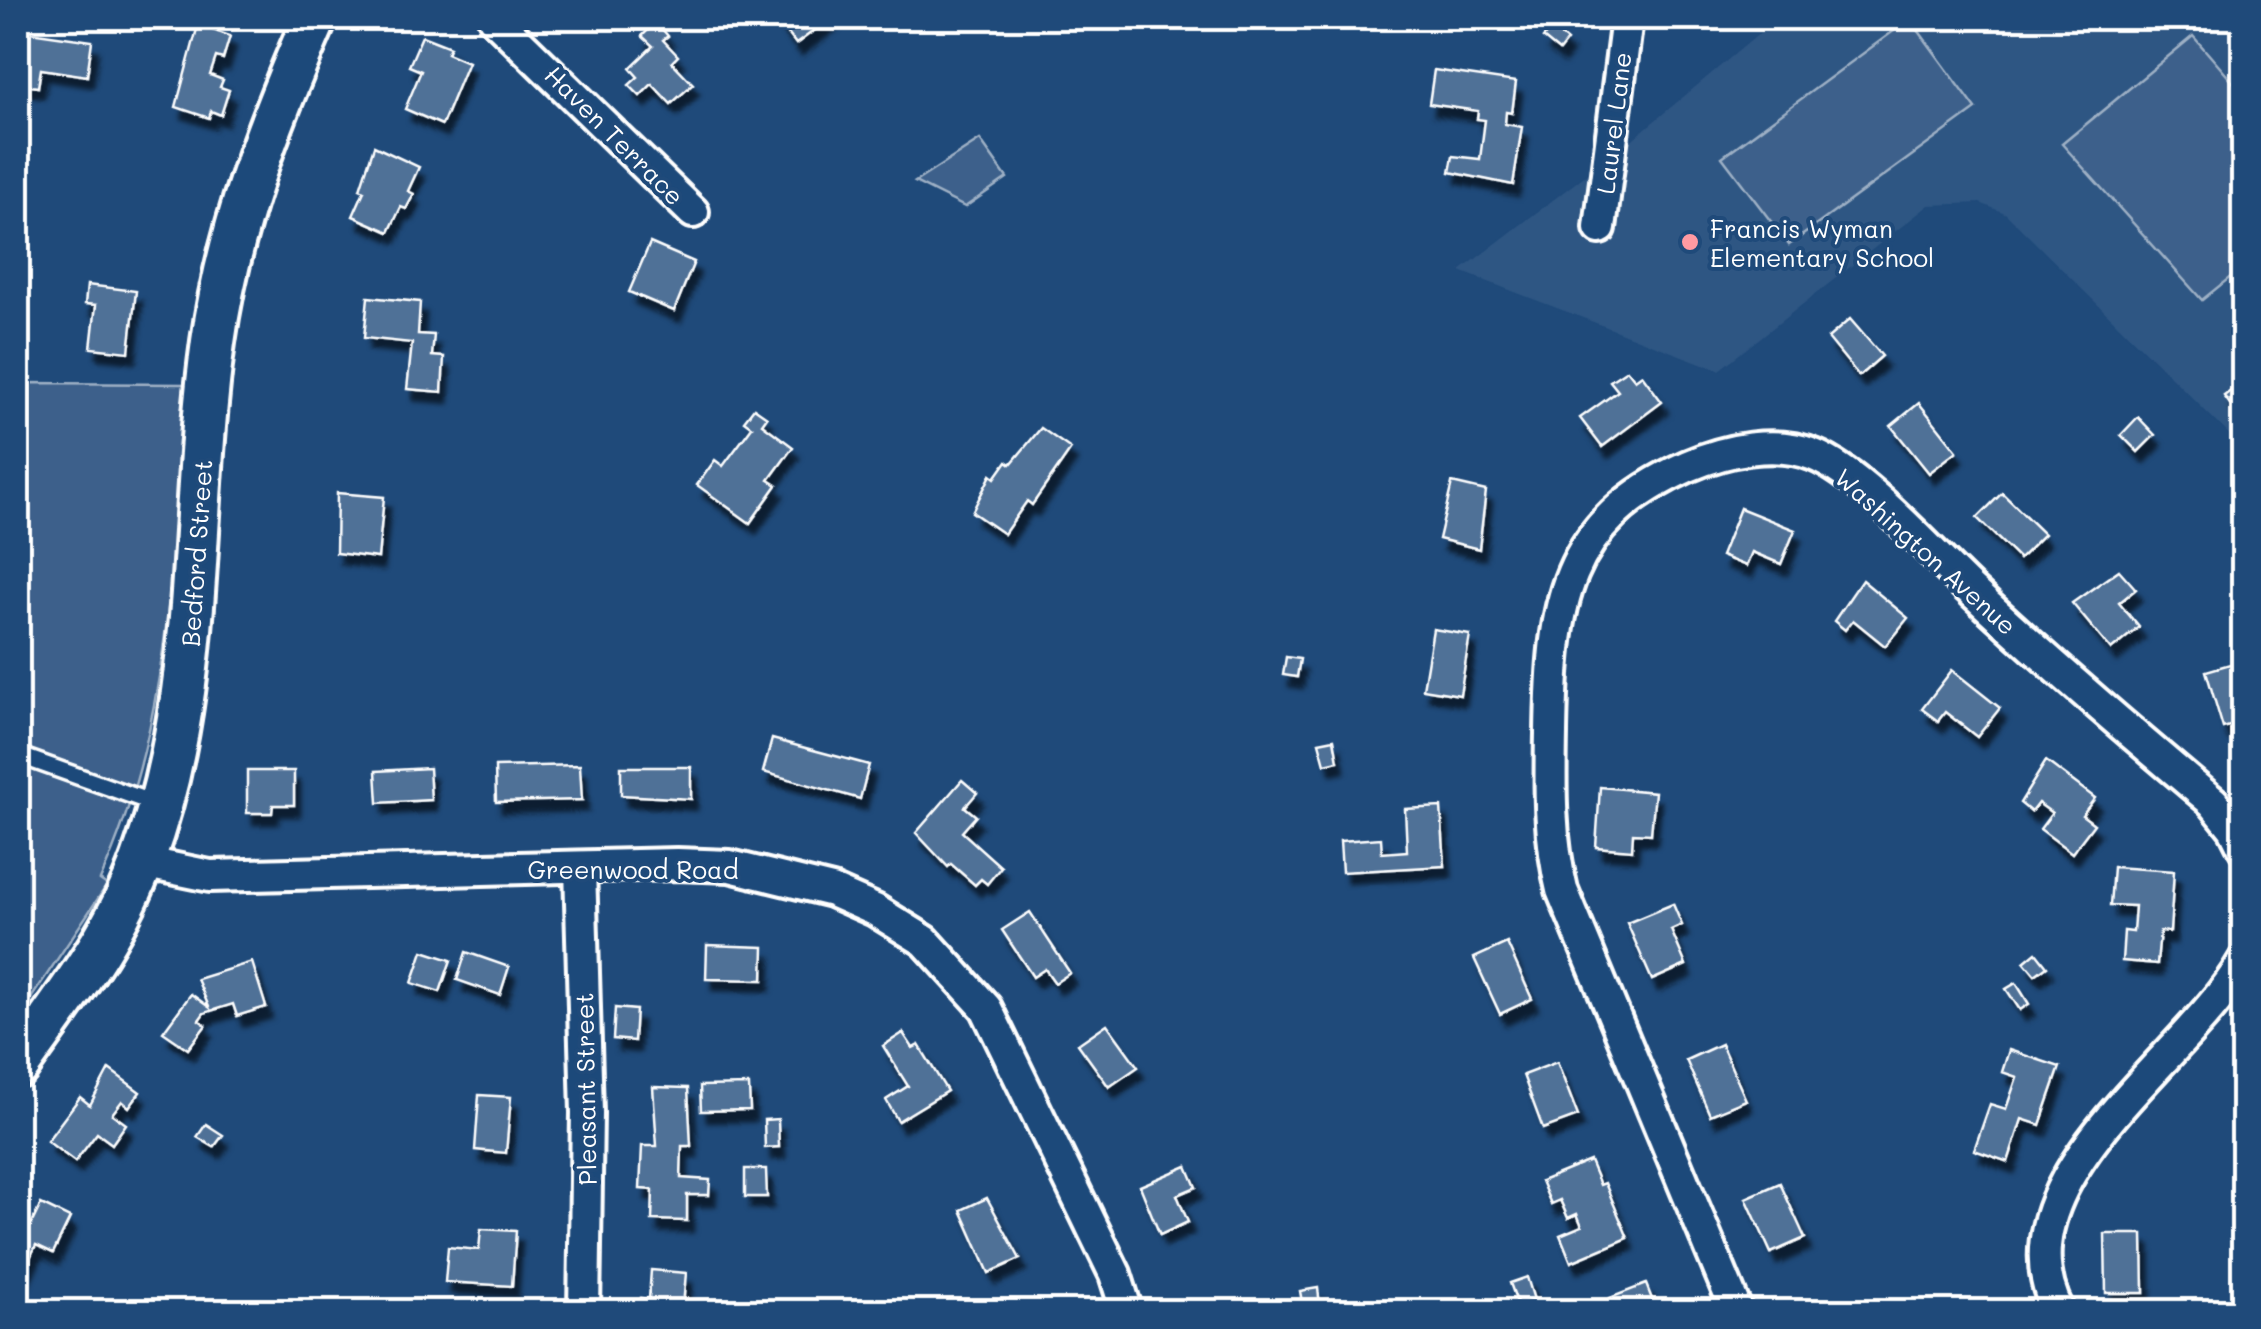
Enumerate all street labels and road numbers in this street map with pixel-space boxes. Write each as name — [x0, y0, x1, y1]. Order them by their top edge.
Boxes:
street label: Laurel Lane — [1588, 50, 1638, 196]
street label: Haven Terrace — [539, 59, 691, 211]
street label: Bedford Street — [174, 458, 218, 648]
street label: Washington Avenue — [1828, 461, 2024, 641]
street label: Greenwood Road — [527, 853, 739, 885]
street label: Pleasant Street — [567, 992, 603, 1186]

